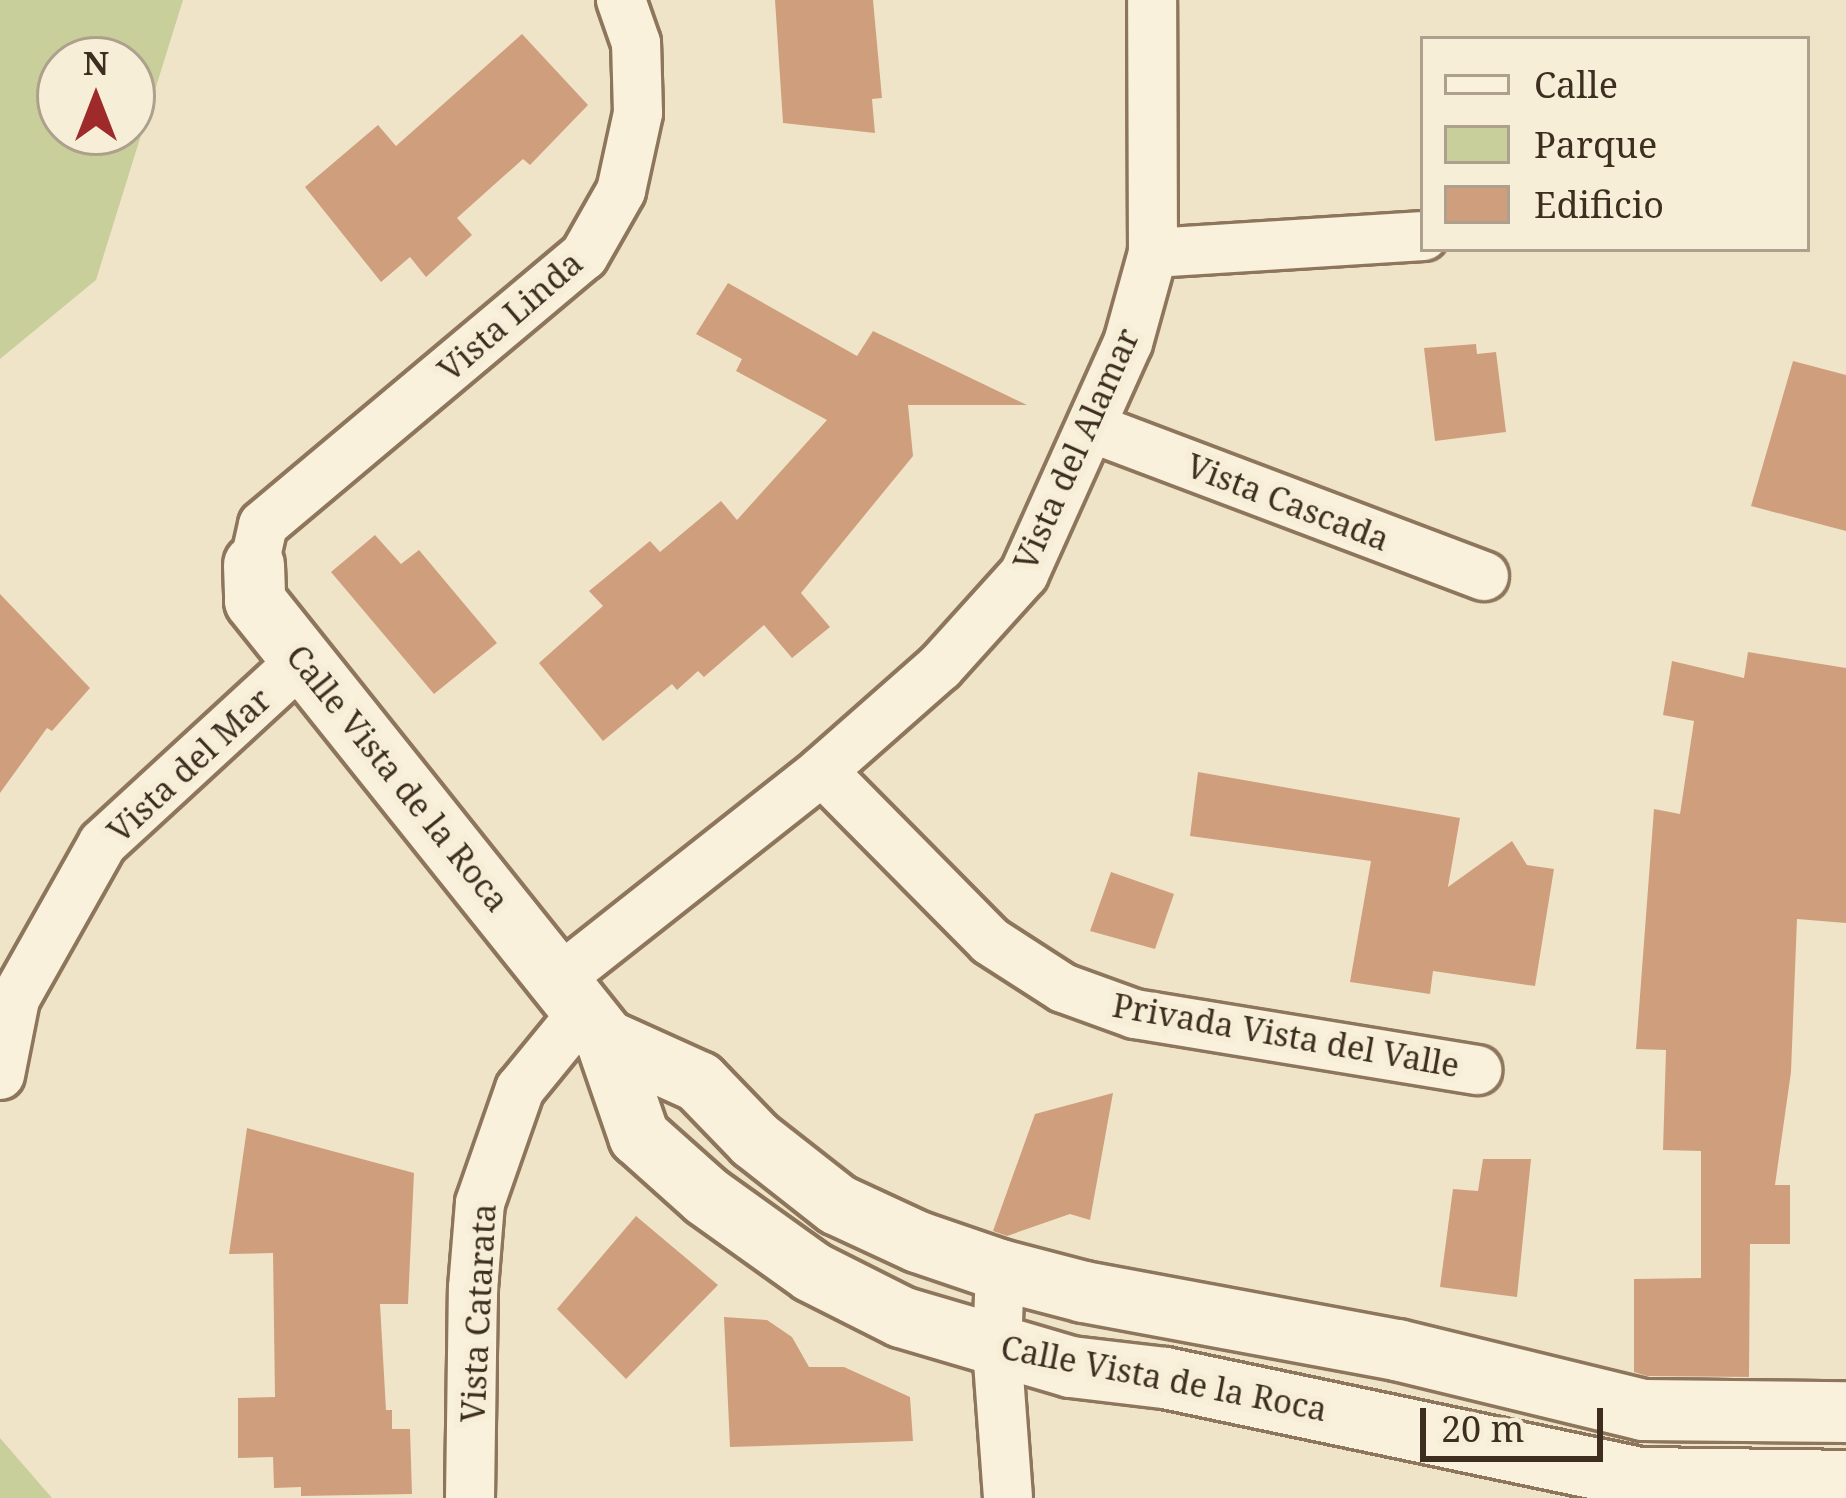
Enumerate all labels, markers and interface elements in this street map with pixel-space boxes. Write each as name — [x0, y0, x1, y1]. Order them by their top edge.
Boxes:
north arrow — [36, 36, 156, 156]
legend — [1420, 36, 1810, 252]
text: N — [83, 40, 109, 85]
text: Calle — [1534, 60, 1618, 109]
text: Parque — [1534, 120, 1657, 169]
text: Edificio — [1534, 180, 1664, 229]
street label: Vista Linda — [430, 243, 590, 389]
street label: Vista del Alamar — [1005, 322, 1147, 576]
street label: Vista Cascada — [1181, 445, 1395, 559]
street label: Calle Vista de la Roca — [278, 637, 518, 919]
street label: Vista del Mar — [99, 679, 279, 851]
street label: Privada Vista del Valle — [1110, 985, 1462, 1085]
street label: Vista Catarata — [452, 1203, 504, 1423]
street label: Calle Vista de la Roca — [998, 1327, 1330, 1429]
scale bar — [1426, 1384, 1609, 1458]
text: 20 m — [1441, 1404, 1525, 1453]

